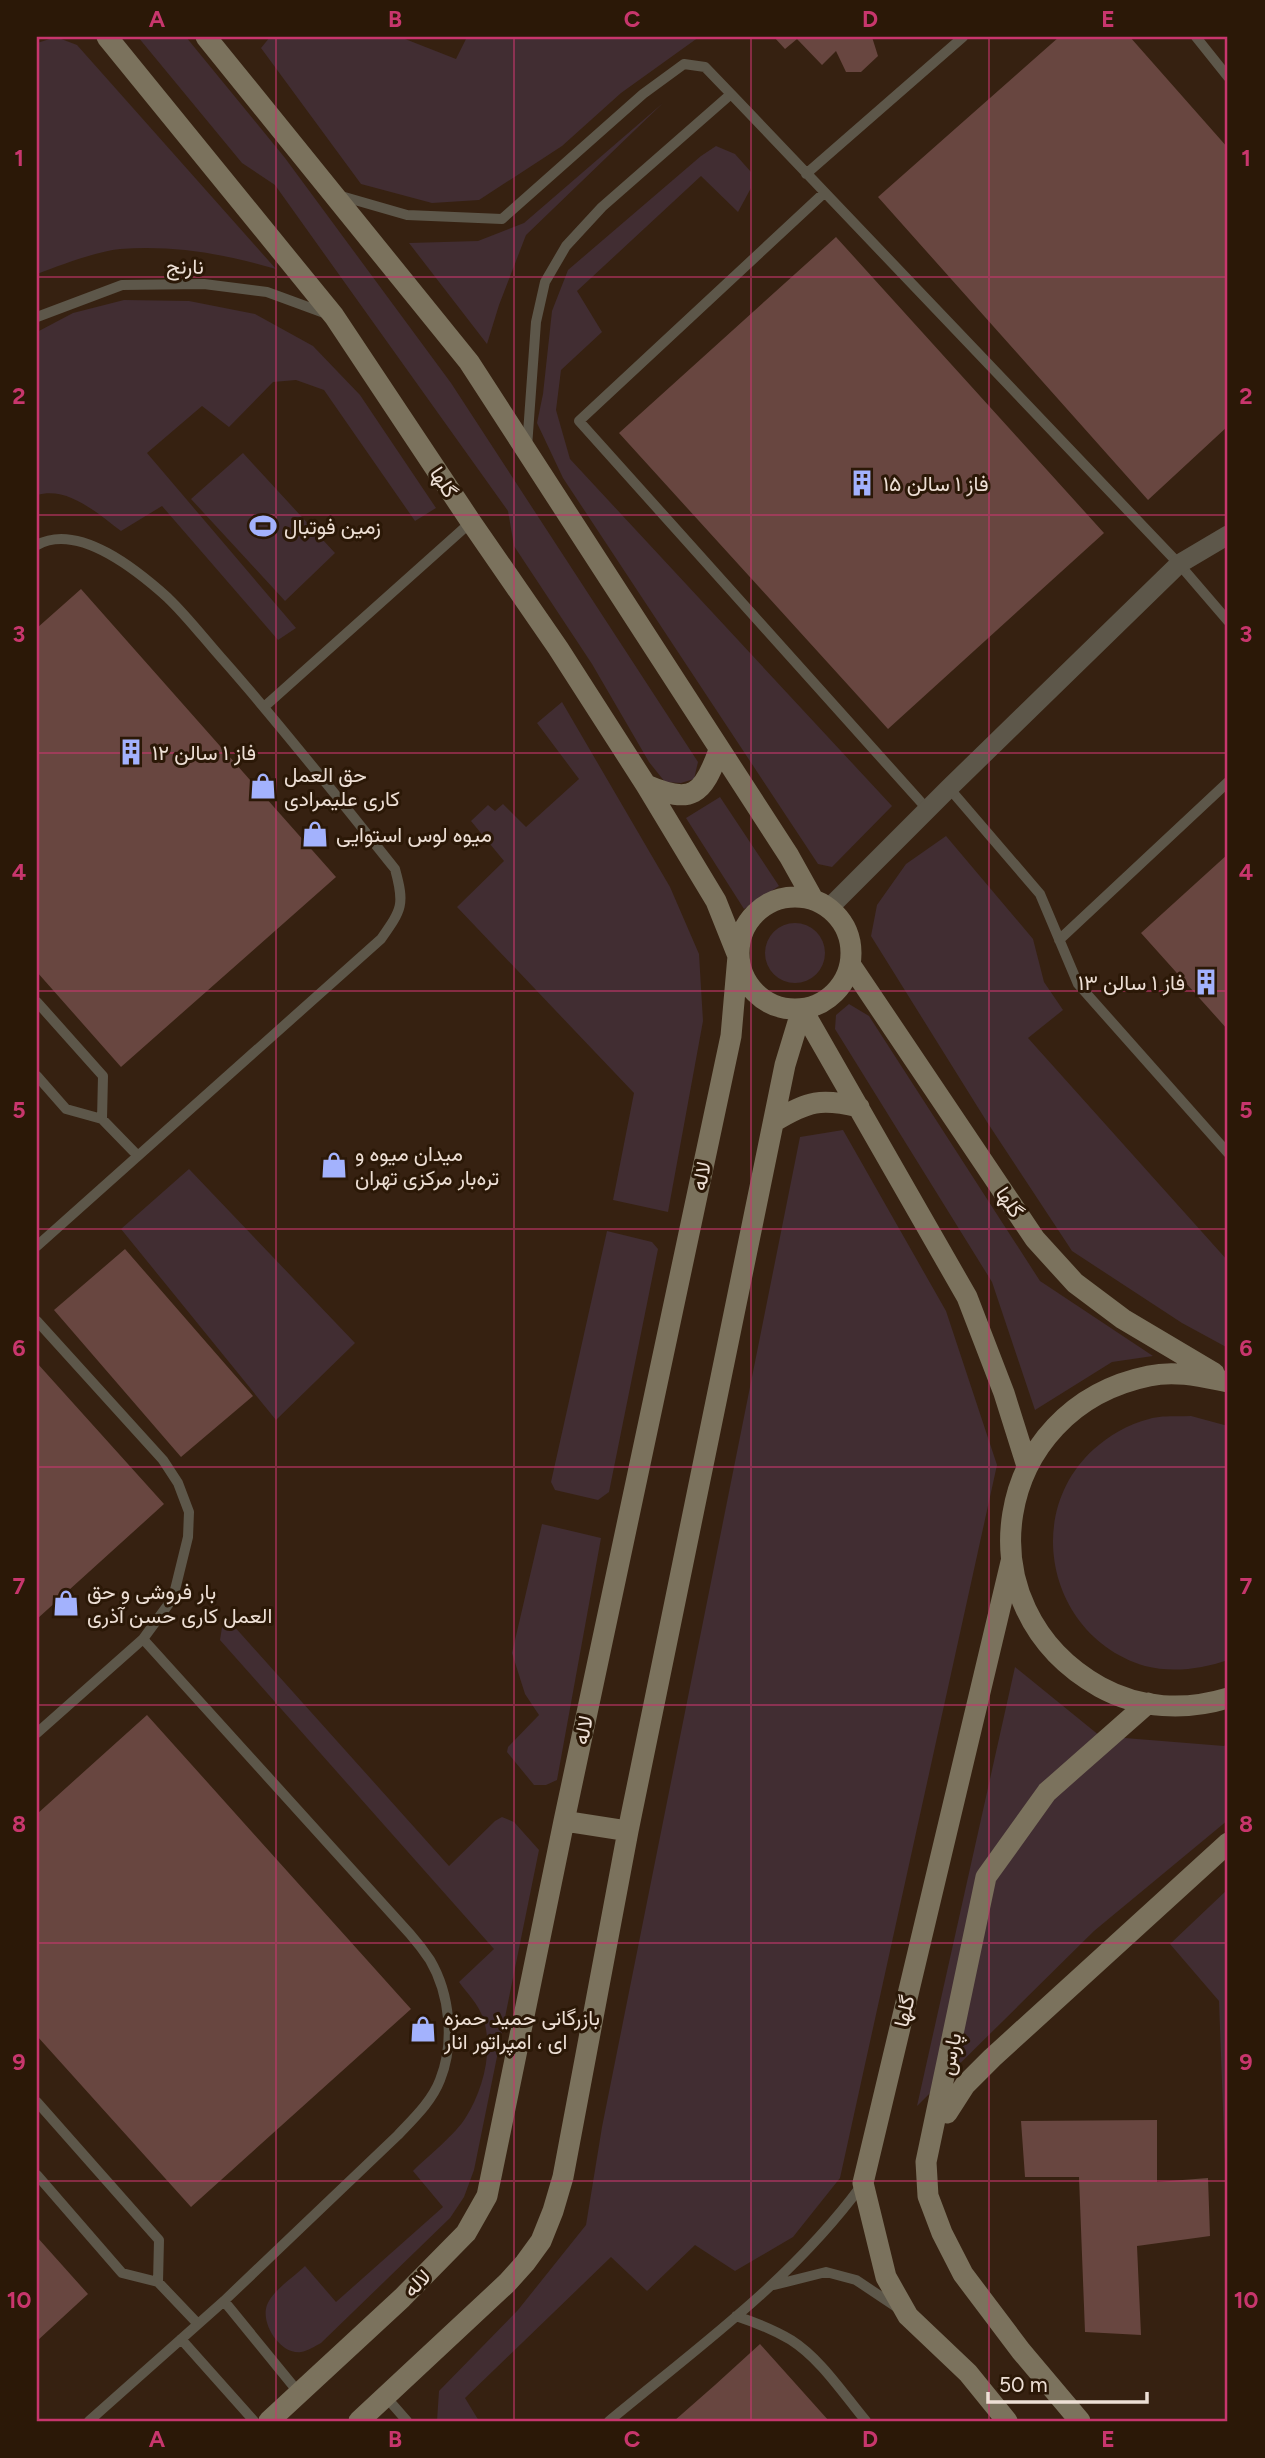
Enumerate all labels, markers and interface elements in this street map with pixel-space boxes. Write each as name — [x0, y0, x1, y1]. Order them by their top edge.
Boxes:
text: A — [149, 5, 166, 33]
text: B — [388, 5, 402, 33]
text: C — [624, 5, 641, 33]
text: D — [862, 5, 878, 33]
text: E — [1101, 5, 1115, 33]
text: 1 — [14, 144, 24, 172]
text: 1 — [1241, 144, 1251, 172]
street label: نارنج — [166, 253, 204, 281]
text: 2 — [12, 382, 26, 410]
text: 2 — [1239, 382, 1253, 410]
street label: گلها — [424, 462, 463, 503]
building icon: فاز ۱ سالن ۱۵ — [847, 468, 877, 498]
place label: فاز ۱ سالن ۱۵ — [883, 471, 989, 497]
sports icon: زمین فوتبال — [248, 511, 278, 541]
place label: زمین فوتبال — [284, 514, 381, 540]
text: 3 — [13, 620, 25, 648]
text: 3 — [1240, 620, 1252, 648]
building icon: فاز ۱ سالن ۱۲ — [116, 737, 146, 767]
place label: فاز ۱ سالن ۱۲ — [152, 740, 256, 766]
place label: حق العمل کاری علیمرادی — [284, 762, 400, 812]
shop icon: حق العمل کاری علیمرادی — [248, 771, 278, 801]
shop icon: میوه لوس استوایی — [300, 819, 330, 849]
place label: میوه لوس استوایی — [336, 822, 492, 848]
text: 4 — [12, 858, 26, 886]
text: 4 — [1239, 858, 1253, 886]
building icon: فاز ۱ سالن ۱۳ — [1191, 967, 1221, 997]
place label: فاز ۱ سالن ۱۳ — [1078, 970, 1185, 996]
text: 5 — [12, 1096, 26, 1124]
text: 5 — [1239, 1096, 1253, 1124]
place label: میدان میوه و تره‌بار مرکزی تهران — [355, 1141, 499, 1191]
shop icon: میدان میوه و تره‌بار مرکزی تهران — [319, 1150, 349, 1180]
street label: لاله — [686, 1159, 716, 1193]
street label: گلها — [990, 1182, 1029, 1223]
text: 6 — [12, 1334, 26, 1362]
text: 6 — [1239, 1334, 1253, 1362]
text: 7 — [13, 1572, 26, 1600]
text: 7 — [1240, 1572, 1253, 1600]
place label: بار فروشی و حق العمل کاری حسن آذری — [87, 1579, 272, 1629]
shop icon: بار فروشی و حق العمل کاری حسن آذری — [51, 1588, 81, 1618]
street label: لاله — [568, 1713, 598, 1747]
text: 8 — [12, 1810, 26, 1838]
text: 8 — [1239, 1810, 1253, 1838]
street label: گلها — [888, 1993, 921, 2030]
place label: بازرگانی حمید حمزه ای ، امپراتور انار — [443, 2005, 600, 2056]
shop icon: بازرگانی حمید حمزه ای ، امپراتور انار — [408, 2014, 438, 2044]
street label: پارس — [934, 2031, 968, 2078]
text: 9 — [12, 2048, 26, 2076]
text: 9 — [1239, 2048, 1253, 2076]
street label: لاله — [398, 2264, 436, 2302]
text: 10 — [7, 2286, 31, 2314]
text: 10 — [1234, 2286, 1258, 2314]
scale bar — [988, 2360, 1148, 2404]
text: 50 m — [999, 2372, 1048, 2397]
text: A — [149, 2425, 166, 2453]
text: B — [388, 2425, 402, 2453]
text: C — [624, 2425, 641, 2453]
text: D — [862, 2425, 878, 2453]
text: E — [1101, 2425, 1115, 2453]

